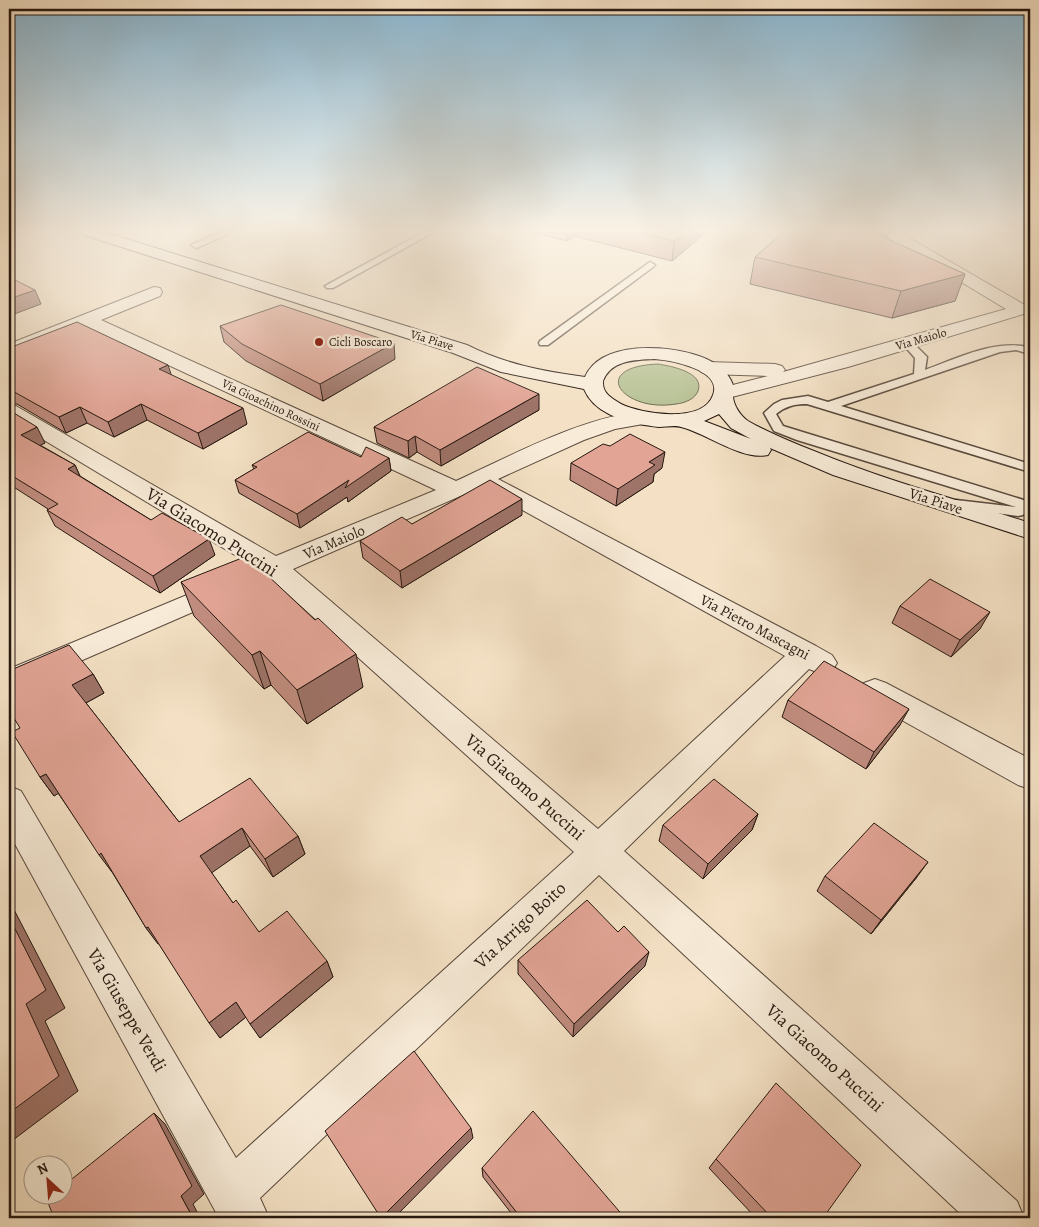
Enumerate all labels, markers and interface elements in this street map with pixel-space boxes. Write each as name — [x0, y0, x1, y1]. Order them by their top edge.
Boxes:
street label: Via Maiolo — [893, 324, 948, 354]
street label: Via Piave — [408, 326, 455, 354]
place label: Cicli Boscaro — [329, 334, 392, 350]
marker: Cicli Boscaro — [313, 336, 325, 348]
street label: Via Gioachino Rossini — [218, 375, 323, 435]
street label: Via Giacomo Puccini — [141, 481, 282, 582]
street label: Via Piave — [906, 483, 965, 519]
street label: Via Maiolo — [299, 520, 368, 564]
street label: Via Pietro Mascagni — [696, 589, 813, 664]
street label: Via Giacomo Puccini — [459, 728, 590, 846]
street label: Via Arrigo Boito — [468, 876, 571, 974]
street label: Via Giuseppe Verdi — [81, 943, 172, 1076]
street label: Via Giacomo Puccini — [760, 998, 889, 1117]
north arrow — [22, 1154, 72, 1204]
text: N — [34, 1158, 51, 1180]

